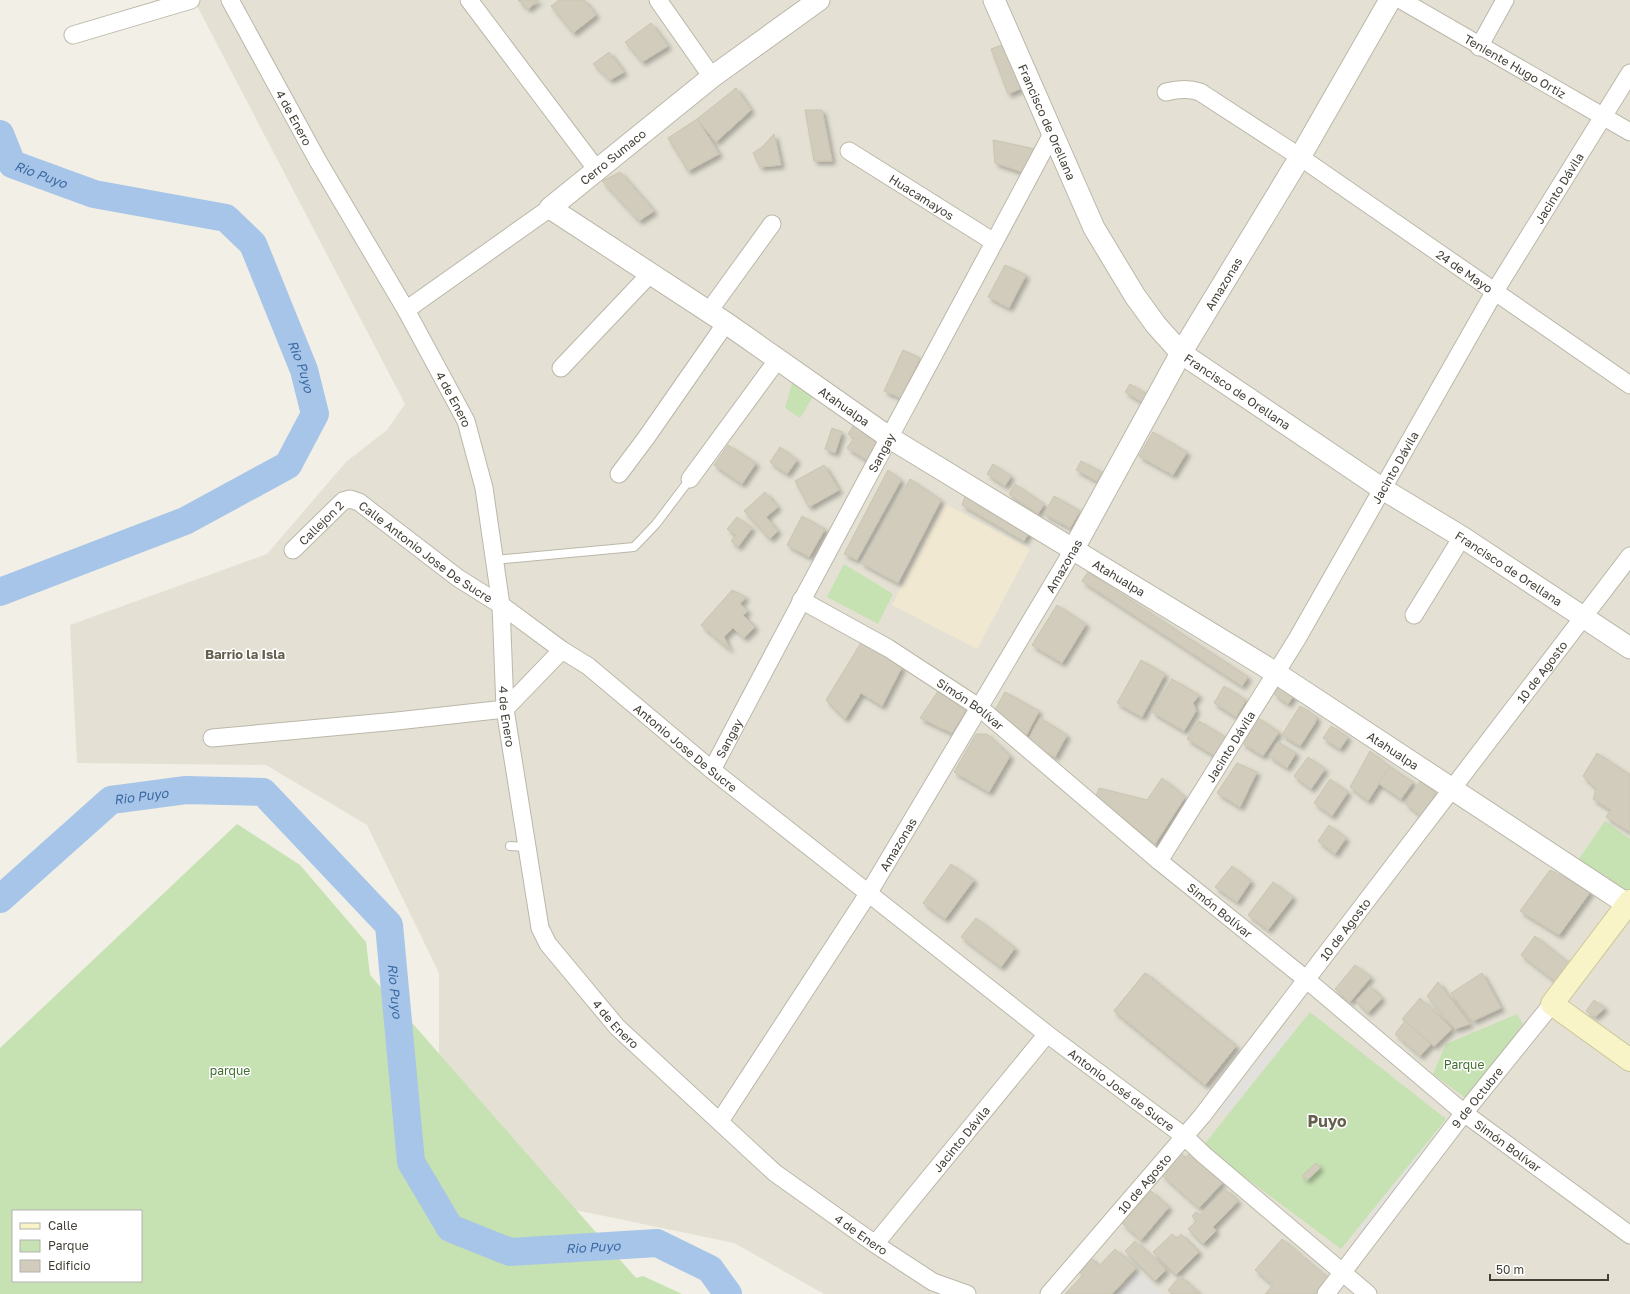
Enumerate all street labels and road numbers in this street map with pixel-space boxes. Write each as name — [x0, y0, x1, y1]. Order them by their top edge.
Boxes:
street label: Teniente Hugo Ortiz — [1462, 31, 1569, 101]
street label: Francisco de Orellana — [1015, 61, 1079, 182]
street label: 4 de Enero — [273, 87, 316, 148]
street label: Cerro Sumaco — [577, 126, 649, 188]
street label: Jacinto Dávila — [1531, 150, 1587, 226]
street label: Huacamayos — [887, 171, 957, 223]
street label: 24 de Mayo — [1434, 246, 1496, 296]
street label: Amazonas — [1201, 254, 1245, 313]
street label: Francisco de Orellana — [1182, 350, 1294, 432]
street label: 4 de Enero — [433, 369, 475, 429]
street label: Atahualpa — [816, 383, 873, 429]
street label: Jacinto Dávila — [1368, 428, 1421, 506]
street label: Sangay — [865, 430, 898, 475]
street label: Callejon 2 — [295, 497, 347, 548]
street label: Calle Antonio Jose De Sucre — [356, 497, 496, 605]
street label: Francisco de Orellana — [1453, 527, 1565, 609]
street label: Amazonas — [1043, 537, 1085, 595]
street label: Atahualpa — [1090, 556, 1148, 599]
street label: 10 de Agosto — [1513, 637, 1570, 706]
street label: Simón Bolívar — [934, 674, 1007, 733]
street label: 4 de Enero — [497, 686, 518, 748]
street label: Antonio Jose De Sucre — [631, 700, 741, 795]
street label: Jacinto Dávila — [1203, 708, 1258, 785]
street label: Sangay — [712, 716, 745, 760]
street label: Atahualpa — [1365, 728, 1422, 773]
street label: Amazonas — [876, 815, 919, 873]
street label: Simón Bolívar — [1184, 879, 1256, 941]
street label: 10 de Agosto — [1316, 895, 1373, 963]
street label: 4 de Enero — [590, 996, 642, 1051]
street label: Antonio José de Sucre — [1065, 1045, 1178, 1134]
street label: 9 de Octubre — [1448, 1064, 1506, 1131]
street label: Jacinto Dávila — [930, 1103, 993, 1175]
street label: Simón Bolívar — [1472, 1116, 1545, 1175]
street label: 10 de Agosto — [1114, 1150, 1174, 1216]
street label: 4 de Enero — [832, 1210, 891, 1258]

